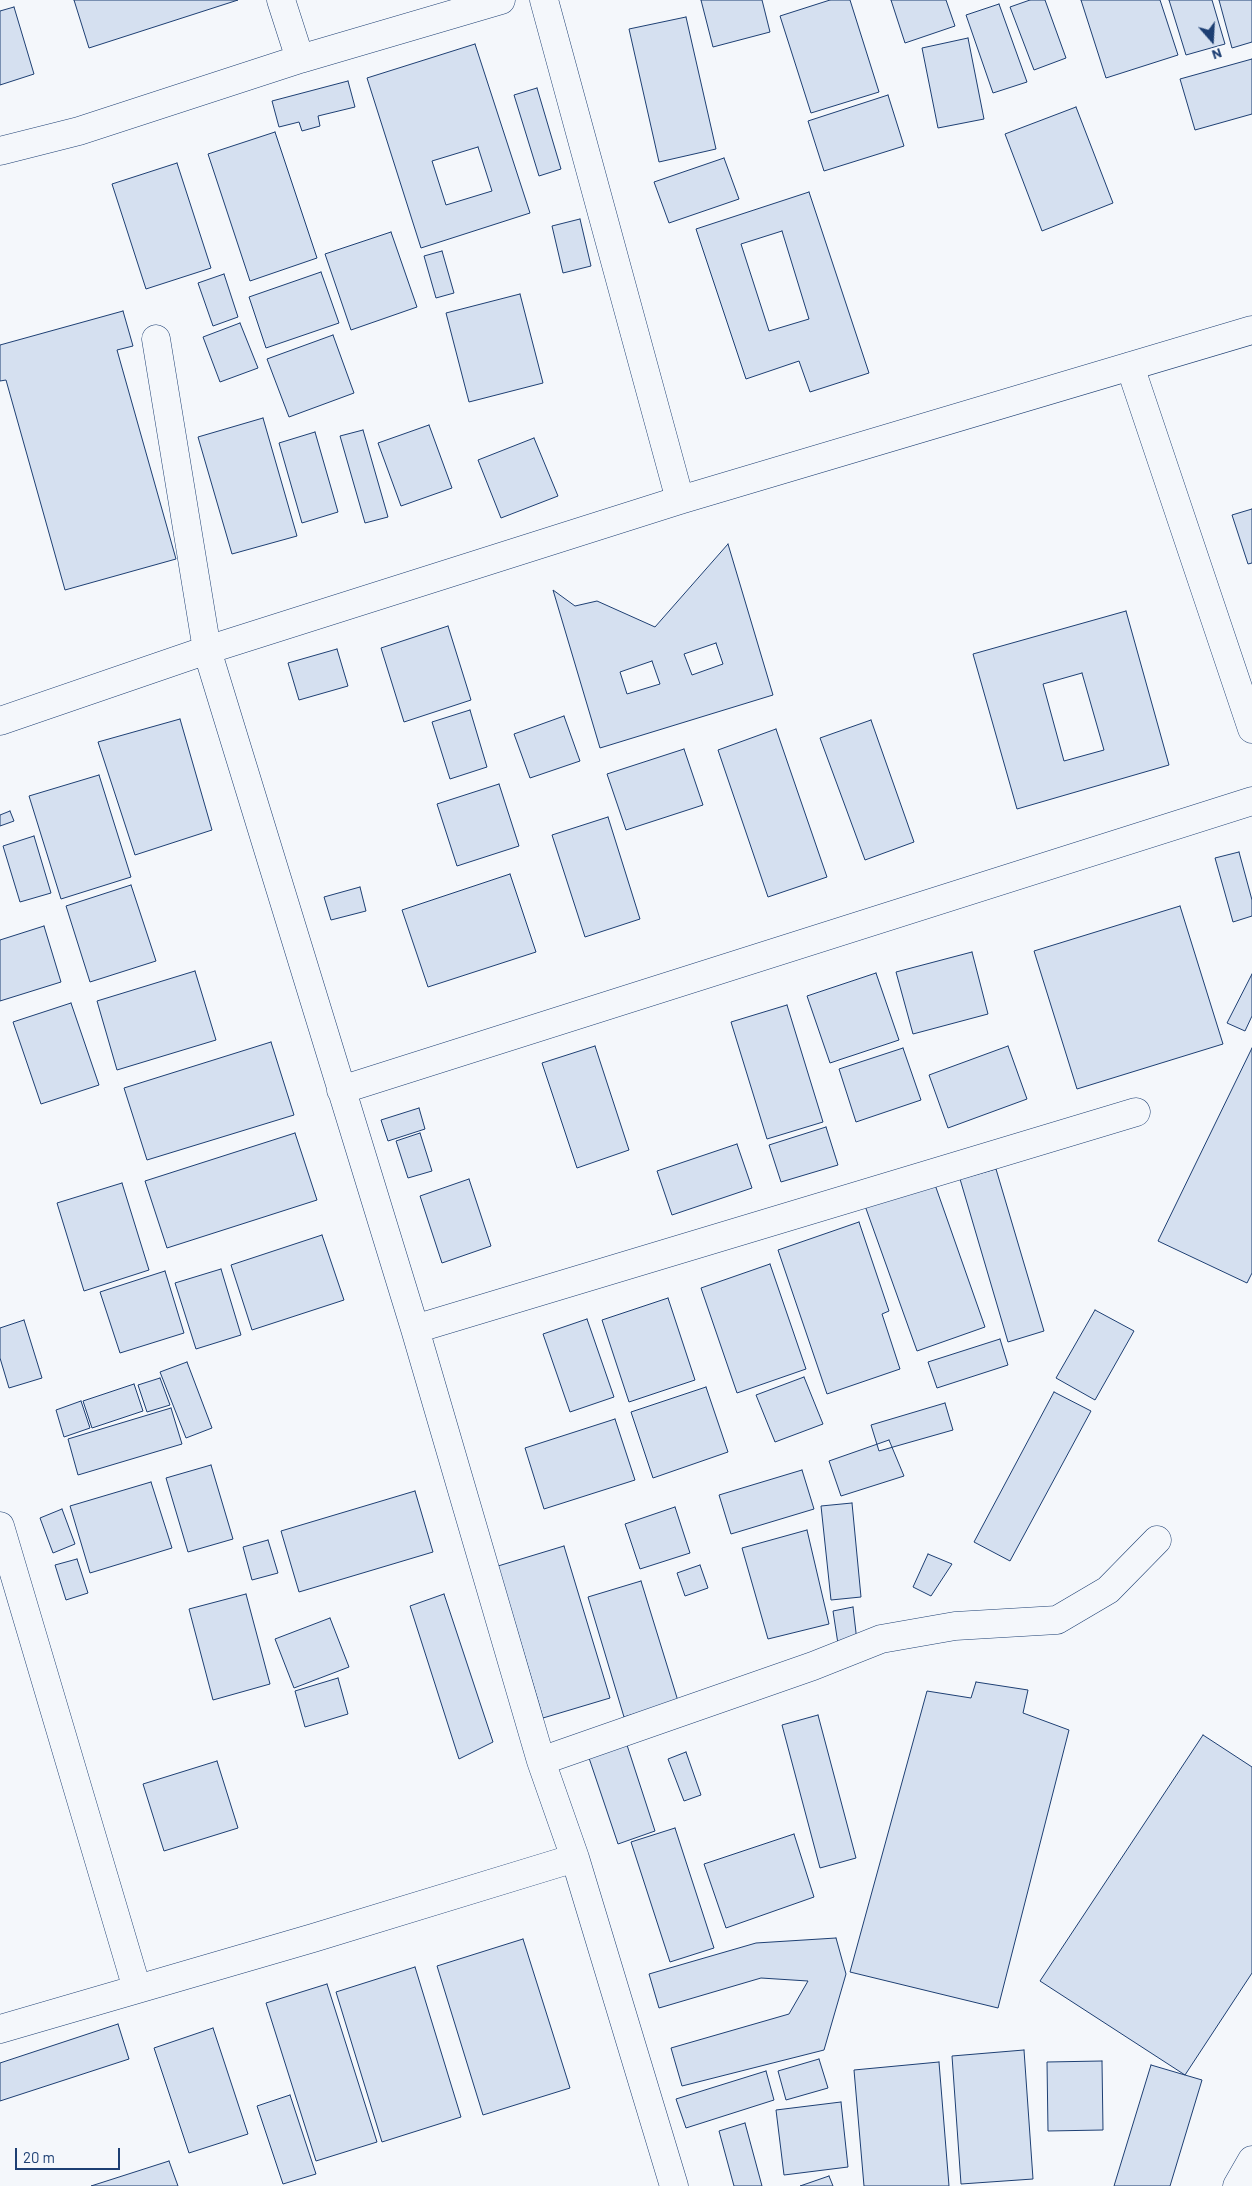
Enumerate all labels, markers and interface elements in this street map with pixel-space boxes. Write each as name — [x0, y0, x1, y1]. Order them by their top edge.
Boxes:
north arrow — [1187, 15, 1237, 65]
text: N — [1210, 45, 1224, 64]
scale bar — [18, 2138, 122, 2170]
text: 20 m — [23, 2148, 55, 2166]

